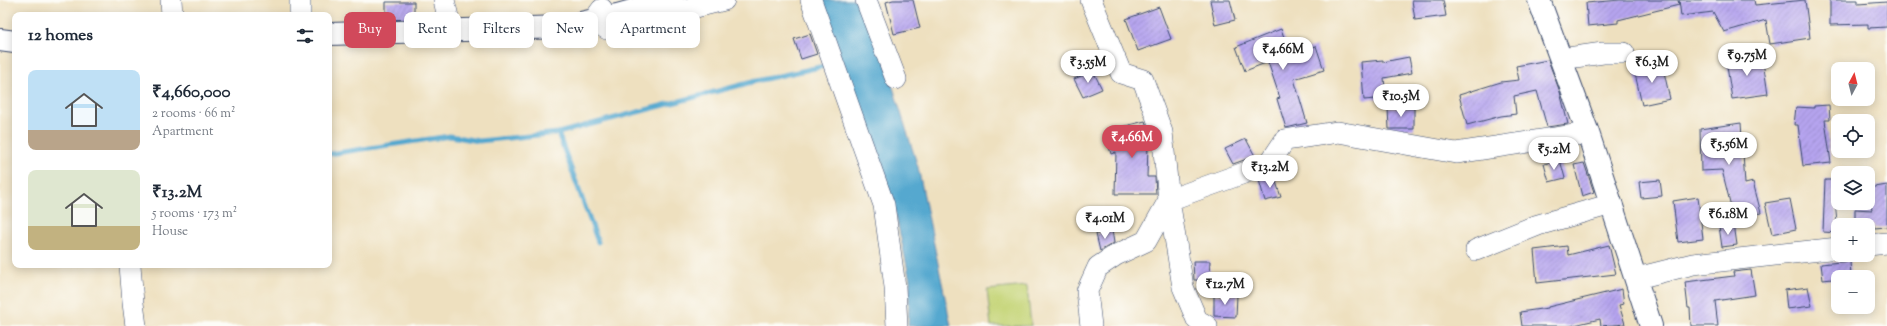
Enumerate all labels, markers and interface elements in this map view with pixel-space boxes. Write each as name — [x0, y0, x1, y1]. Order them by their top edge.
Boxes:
chip: Buy — [344, 12, 396, 48]
chip: Rent — [404, 12, 461, 48]
chip: Filters — [469, 12, 534, 48]
chip: New — [542, 12, 598, 48]
chip: Apartment — [606, 12, 700, 48]
text: 12 homes — [28, 24, 93, 48]
icon: filters — [294, 25, 316, 47]
pin: ₹4.66M — [1250, 37, 1316, 71]
text: ₹4.66M — [1262, 41, 1304, 59]
pin: ₹9.75M — [1714, 43, 1780, 77]
text: ₹9.75M — [1727, 47, 1767, 65]
pin: ₹3.55M — [1055, 50, 1121, 84]
pin: ₹6.3M — [1624, 50, 1680, 84]
text: ₹3.55M — [1070, 54, 1106, 72]
text: ₹6.3M — [1635, 54, 1669, 72]
north arrow — [1831, 62, 1875, 106]
map controls — [1831, 62, 1875, 314]
text: ₹4,660,000 — [152, 81, 230, 105]
pin: ₹10.5M — [1368, 84, 1434, 118]
icon: home — [60, 86, 108, 134]
text: ₹10.5M — [1382, 88, 1420, 106]
text: 2 rooms · 66 m² — [152, 105, 235, 123]
button: locate — [1831, 114, 1875, 158]
text: Apartment — [152, 123, 213, 141]
pin: ₹4.66M — [1099, 125, 1165, 159]
text: ₹4.66M — [1111, 129, 1153, 147]
pin: ₹5.56M — [1696, 132, 1762, 166]
text: ₹5.56M — [1710, 136, 1748, 154]
pin: ₹5.2M — [1526, 137, 1582, 171]
text: ₹5.2M — [1537, 141, 1571, 159]
pin: ₹13.2M — [1237, 155, 1303, 189]
text: ₹13.2M — [1251, 159, 1289, 177]
button: layers — [1831, 166, 1875, 210]
text: ₹13.2M — [152, 181, 202, 205]
icon: home — [60, 186, 108, 234]
pin: ₹6.18M — [1695, 202, 1761, 236]
text: 5 rooms · 173 m² — [152, 205, 237, 223]
pin: ₹4.01M — [1072, 206, 1138, 240]
text: ₹6.18M — [1708, 206, 1748, 224]
text: ₹4.01M — [1085, 210, 1125, 228]
button: + — [1831, 218, 1875, 262]
text: House — [152, 223, 188, 241]
button: − — [1831, 270, 1875, 314]
pin: ₹12.7M — [1192, 272, 1258, 306]
text: ₹12.7M — [1205, 276, 1245, 294]

